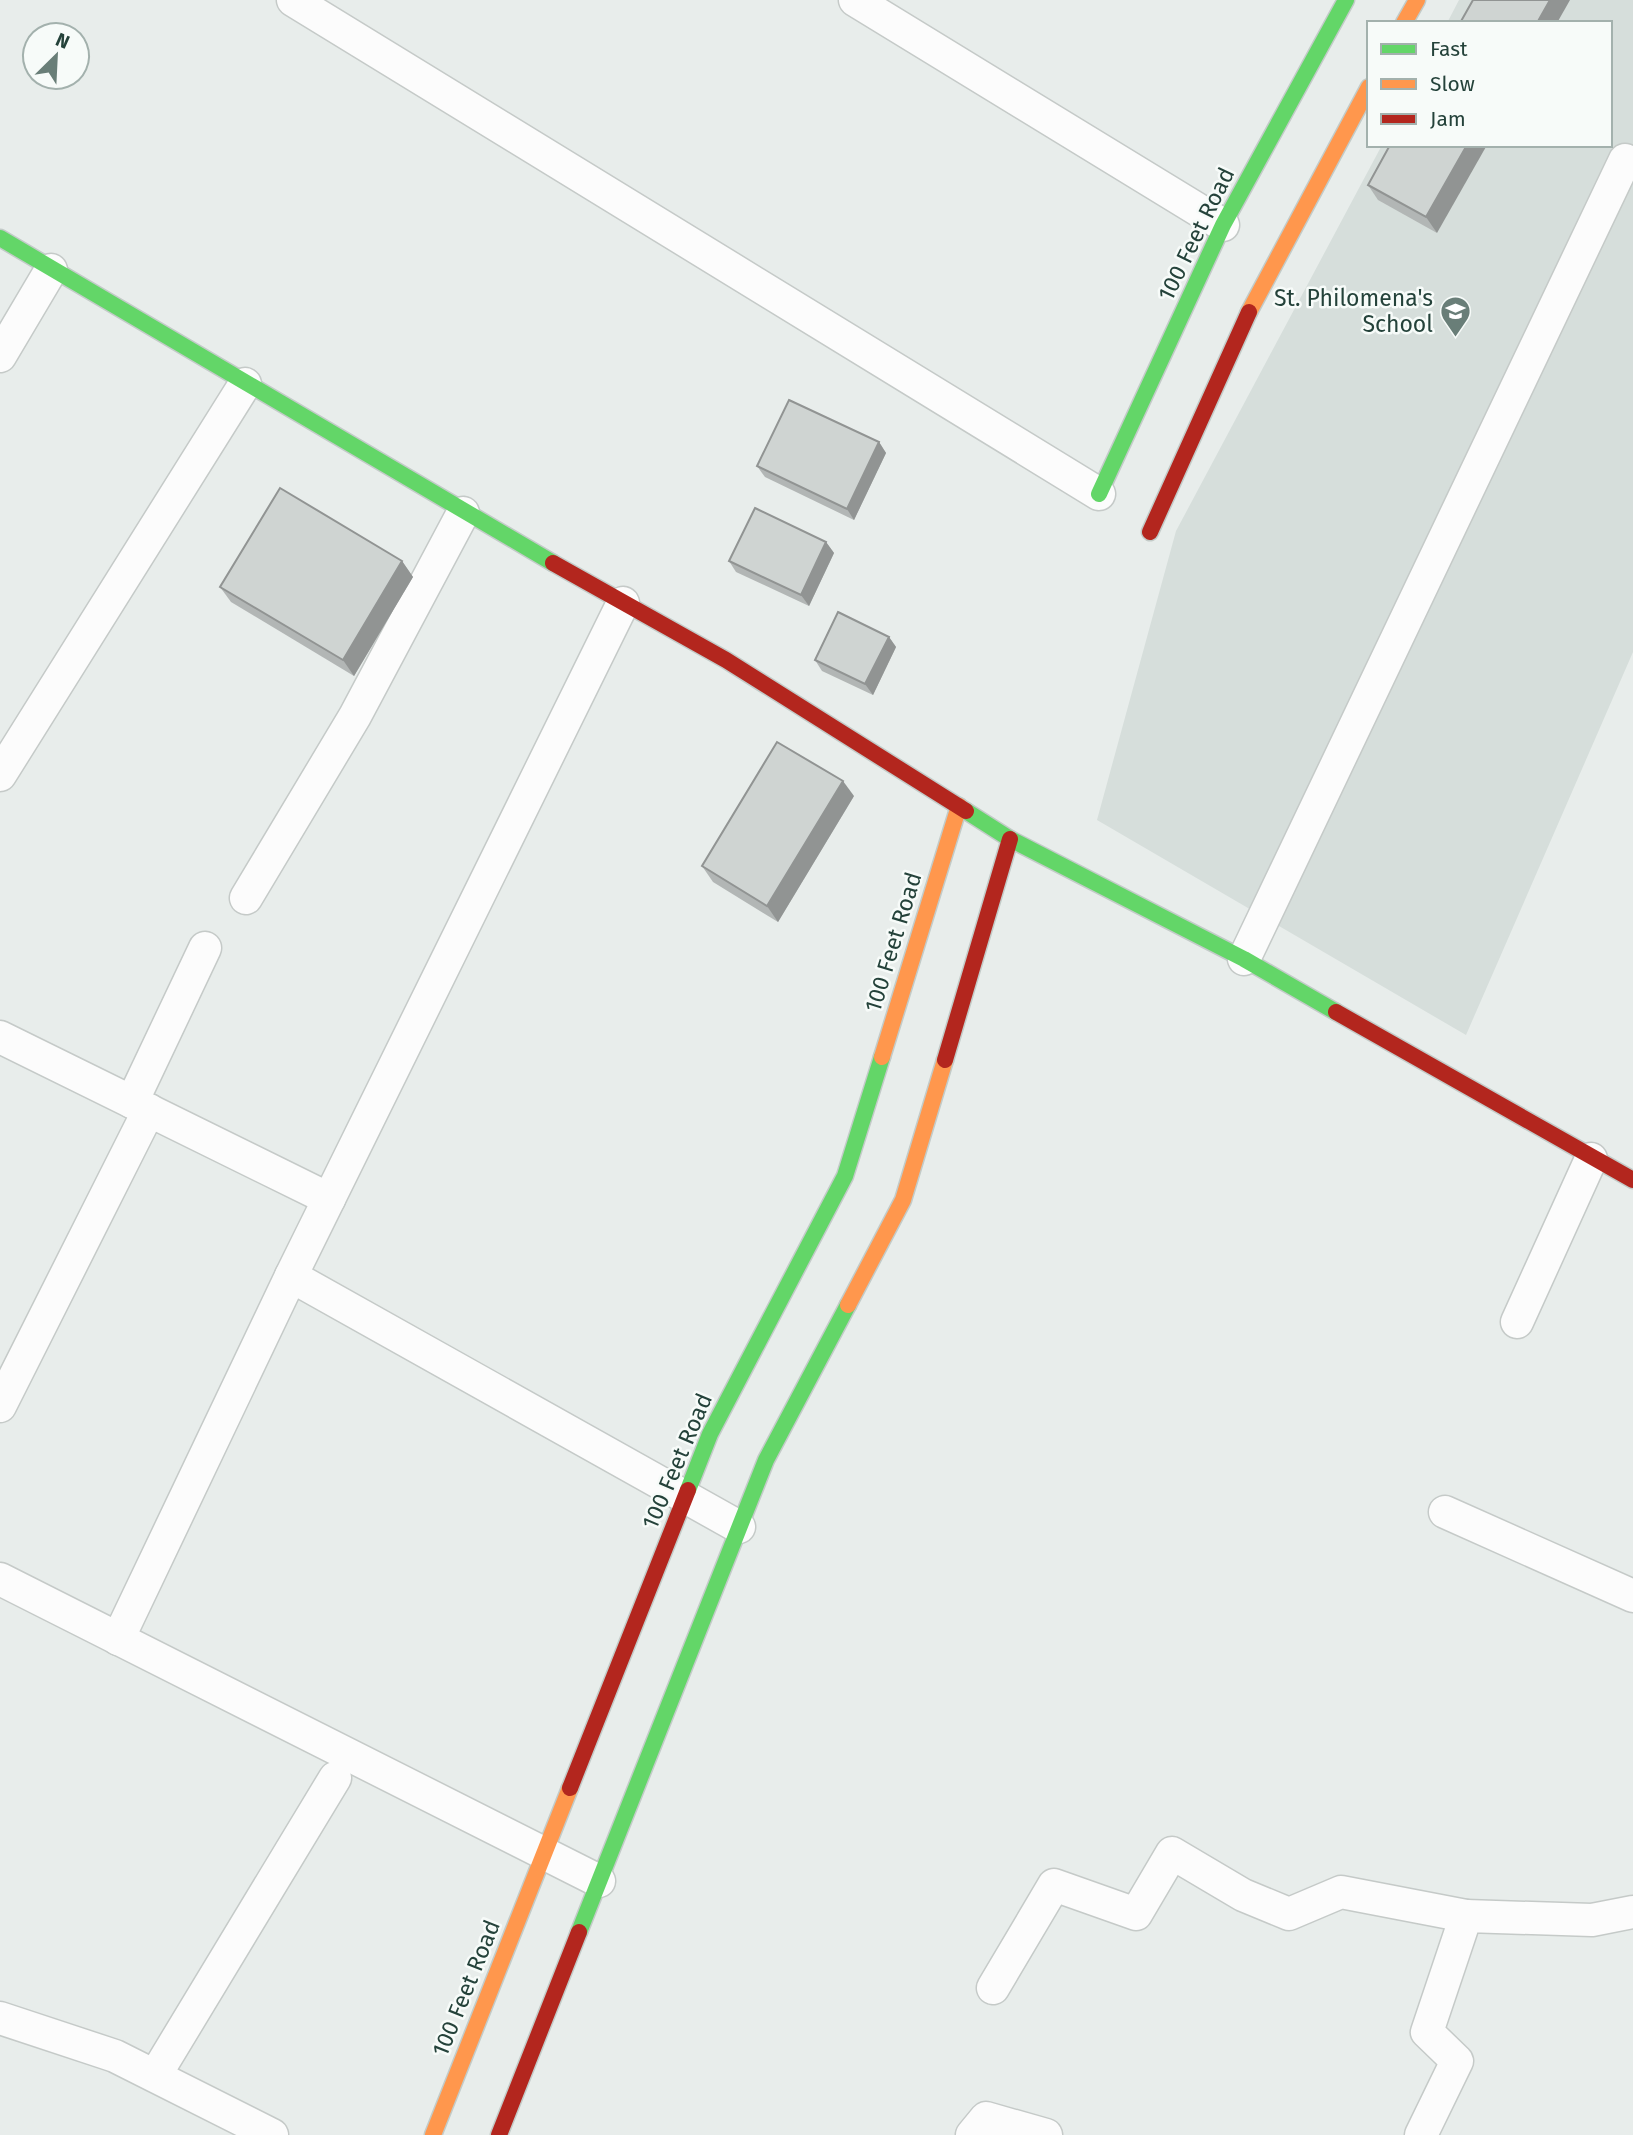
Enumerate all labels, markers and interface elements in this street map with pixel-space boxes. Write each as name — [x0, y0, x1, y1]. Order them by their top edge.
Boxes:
north arrow — [21, 21, 91, 91]
legend — [1367, 21, 1612, 147]
text: N — [52, 28, 73, 54]
text: Fast — [1430, 36, 1468, 62]
text: Slow — [1430, 71, 1475, 97]
text: Jam — [1430, 106, 1466, 132]
street label: 100 Feet Road — [1152, 163, 1240, 305]
place label: St. Philomena's School — [1274, 284, 1433, 338]
school or university icon: St. Philomena's School — [1439, 294, 1473, 338]
street label: 100 Feet Road — [858, 869, 928, 1015]
street label: 100 Feet Road — [636, 1389, 718, 1533]
street label: 100 Feet Road — [426, 1916, 506, 2060]

